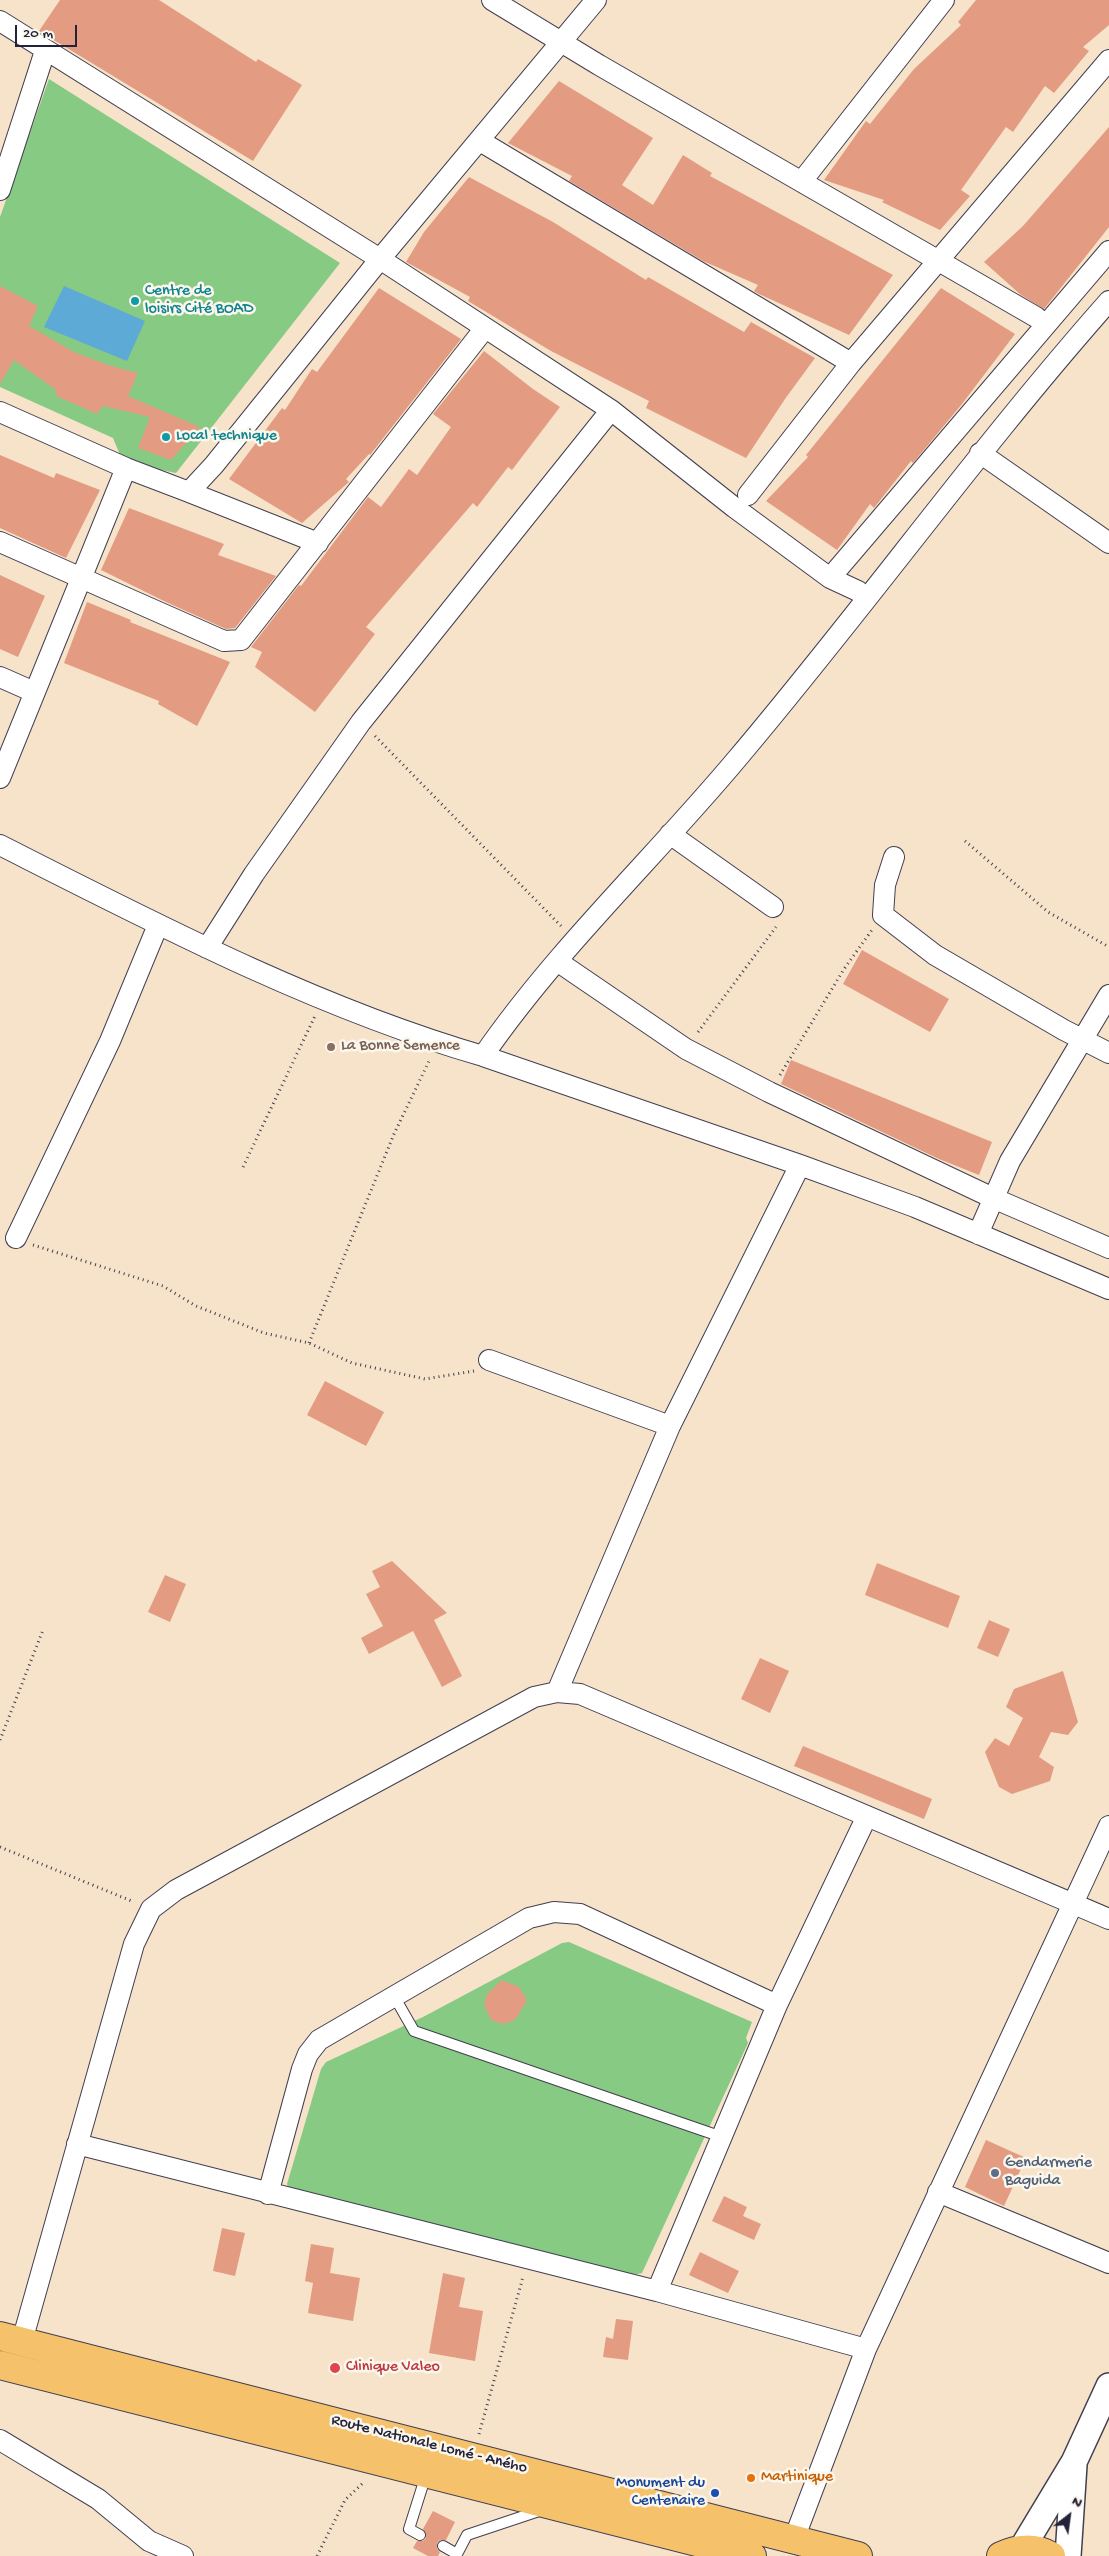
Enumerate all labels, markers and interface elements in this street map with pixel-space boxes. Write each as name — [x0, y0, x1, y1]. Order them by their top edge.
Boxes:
scale bar — [18, 15, 80, 47]
text: 20 m — [23, 25, 53, 43]
place label: Centre de loisirs Cité BOAD — [145, 282, 253, 320]
marker: Centre de loisirs Cité BOAD — [129, 295, 141, 307]
place label: Local technique — [176, 427, 277, 447]
marker: Local technique — [160, 431, 172, 443]
place label: La Bonne Semence — [341, 1037, 460, 1057]
marker: La Bonne Semence — [325, 1041, 337, 1053]
place label: Gendarmerie Baguida — [1005, 2154, 1092, 2192]
marker: Gendarmerie Baguida — [989, 2167, 1001, 2179]
place label: Clinique Valeo — [346, 2358, 440, 2378]
marker: Clinique Valeo — [328, 2361, 342, 2375]
street label: Route Nationale Lomé - Aného — [329, 2411, 529, 2479]
place label: Martinique — [761, 2468, 833, 2488]
marker: Martinique — [745, 2472, 757, 2484]
place label: Monument du Centenaire — [616, 2474, 705, 2512]
marker: Monument du Centenaire — [709, 2487, 721, 2499]
north arrow — [1044, 2491, 1094, 2541]
text: N — [1069, 2493, 1085, 2512]

